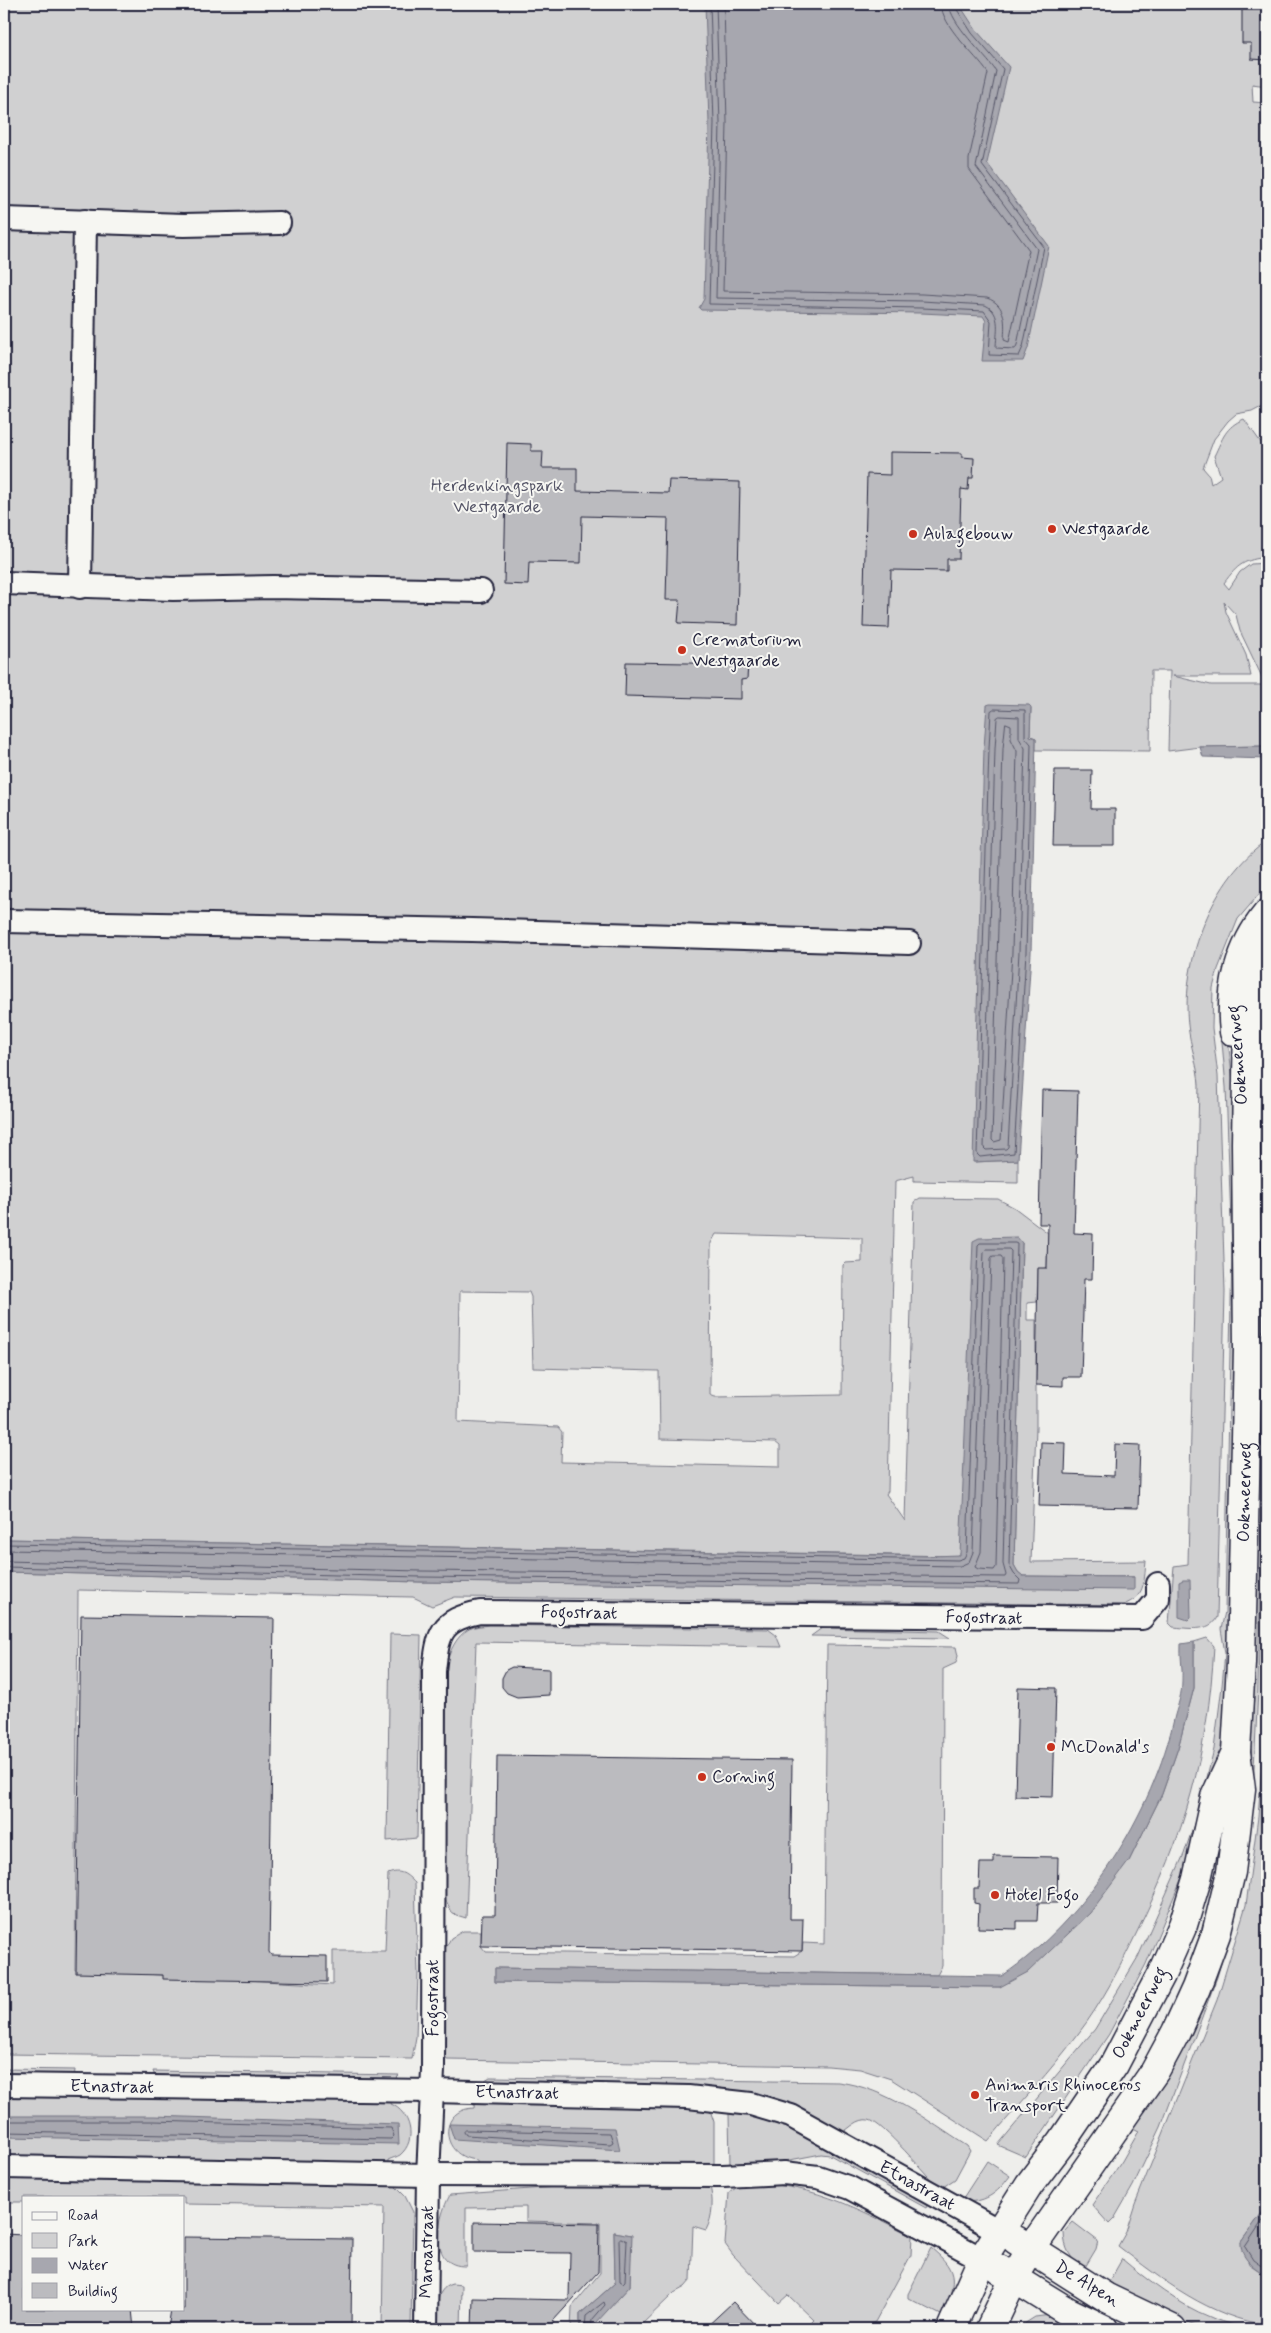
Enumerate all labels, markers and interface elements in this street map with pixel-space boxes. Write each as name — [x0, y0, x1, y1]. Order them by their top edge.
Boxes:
park label: Herdenkingspark Westgaarde — [431, 474, 563, 519]
place label: Westgaarde — [1062, 517, 1150, 541]
place label: Aulagebouw — [923, 522, 1013, 548]
marker: Westgaarde — [1046, 523, 1058, 535]
marker: Aulagebouw — [907, 528, 919, 540]
place label: Crematorium Westgaarde — [692, 628, 802, 673]
marker: Crematorium Westgaarde — [676, 644, 688, 656]
street label: Ookmeerweg — [1222, 1004, 1256, 1106]
street label: Ookmeerweg — [1232, 1442, 1260, 1542]
street label: Fogostraat — [540, 1600, 618, 1628]
street label: Fogostraat — [945, 1605, 1023, 1633]
place label: McDonald's — [1061, 1735, 1149, 1759]
marker: McDonald's — [1045, 1741, 1057, 1753]
place label: Corning — [712, 1765, 775, 1791]
marker: Corning — [696, 1771, 708, 1783]
place label: Hotel Fogo — [1005, 1883, 1079, 1909]
marker: Hotel Fogo — [989, 1889, 1001, 1901]
street label: Fogostraat — [421, 1959, 447, 2036]
street label: Ookmeerweg — [1107, 1963, 1175, 2064]
place label: Animaris Rhinoceros Transport — [985, 2073, 1141, 2118]
street label: Etnastraat — [70, 2074, 154, 2100]
street label: Etnastraat — [475, 2080, 559, 2106]
marker: Animaris Rhinoceros Transport — [969, 2089, 981, 2101]
street label: Etnastraat — [875, 2155, 960, 2217]
legend — [22, 2196, 185, 2310]
street label: Maroastraat — [414, 2205, 440, 2299]
text: Road — [68, 2206, 98, 2226]
text: Park — [68, 2232, 98, 2252]
street label: De Alpen — [1050, 2255, 1124, 2313]
text: Water — [68, 2256, 108, 2276]
text: Building — [68, 2282, 118, 2303]

